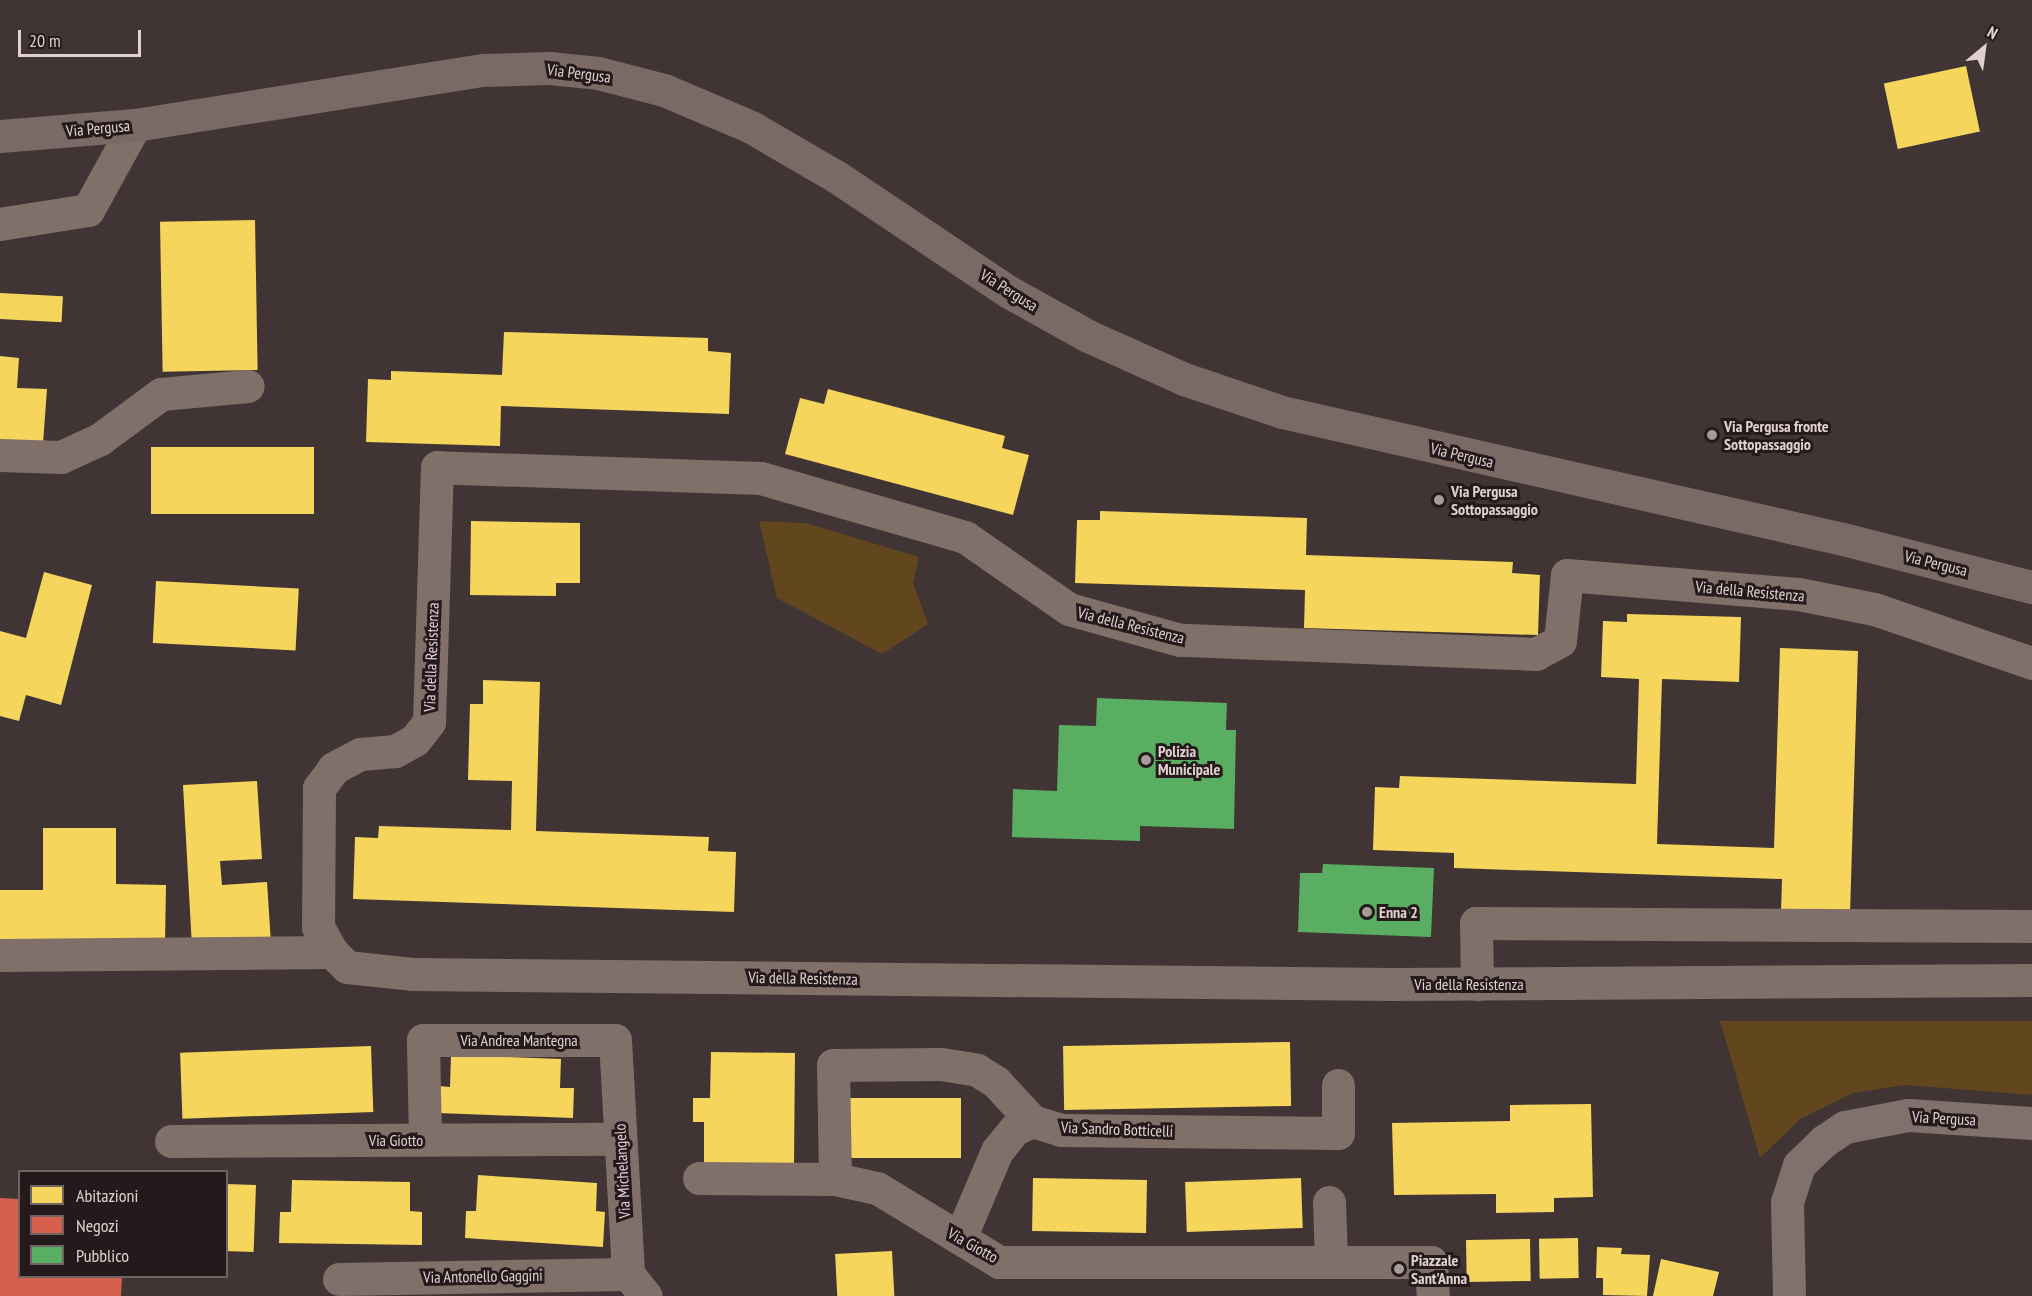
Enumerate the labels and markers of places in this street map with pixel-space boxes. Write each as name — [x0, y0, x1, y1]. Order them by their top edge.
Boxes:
place label: Via Pergusa fronte Sottopassaggio — [1724, 416, 1829, 454]
marker: Via Pergusa fronte Sottopassaggio — [1705, 428, 1719, 442]
place label: Via Pergusa Sottopassaggio — [1451, 481, 1538, 519]
marker: Via Pergusa Sottopassaggio — [1432, 493, 1446, 507]
place label: Polizia Municipale — [1158, 741, 1220, 779]
marker: Polizia Municipale — [1139, 753, 1153, 767]
place label: Enna 2 — [1379, 902, 1418, 922]
marker: Enna 2 — [1360, 905, 1374, 919]
place label: Piazzale Sant'Anna — [1411, 1250, 1467, 1288]
marker: Piazzale Sant'Anna — [1392, 1262, 1406, 1276]

